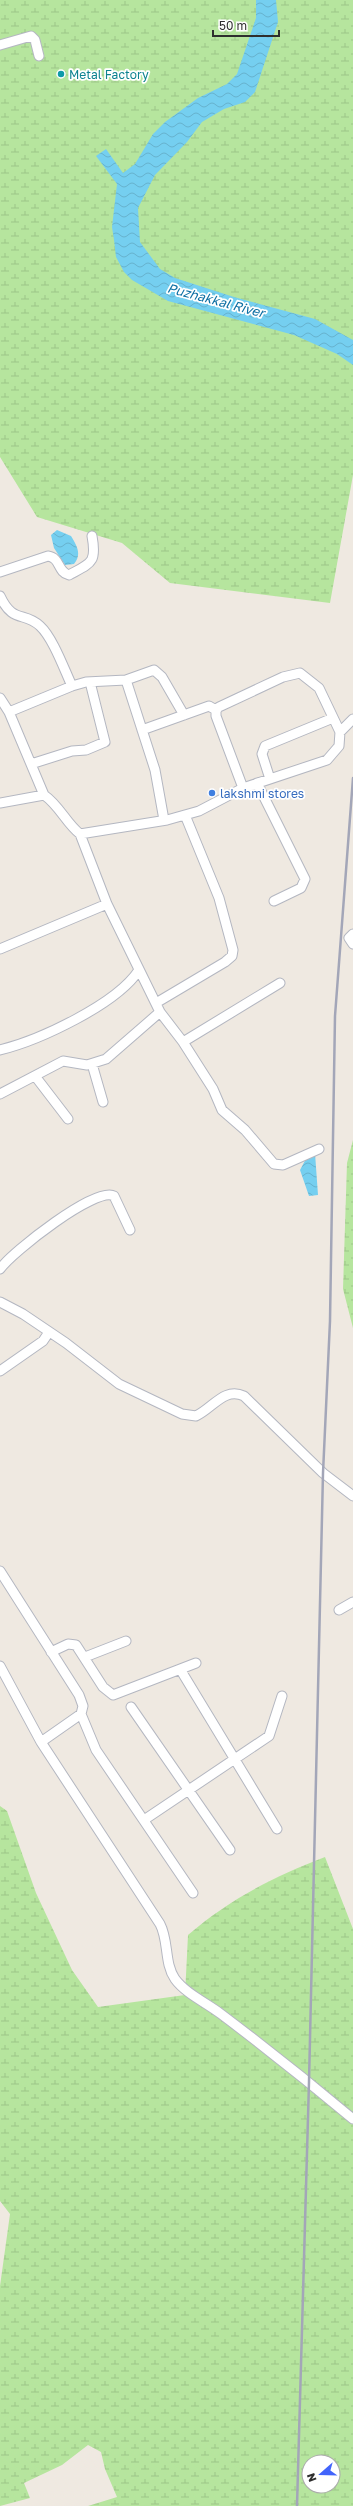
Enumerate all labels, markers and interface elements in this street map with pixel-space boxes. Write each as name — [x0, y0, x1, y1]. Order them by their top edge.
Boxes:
scale bar — [213, 12, 279, 38]
text: 50 m — [219, 18, 247, 33]
place label: Metal Factory — [69, 67, 149, 82]
marker: Metal Factory — [56, 69, 66, 79]
water label: Puzhakkal River — [166, 279, 268, 321]
place label: lakshmi stores — [220, 786, 304, 801]
marker: lakshmi stores — [207, 788, 217, 798]
north arrow — [301, 2454, 341, 2494]
text: N — [304, 2471, 319, 2484]

